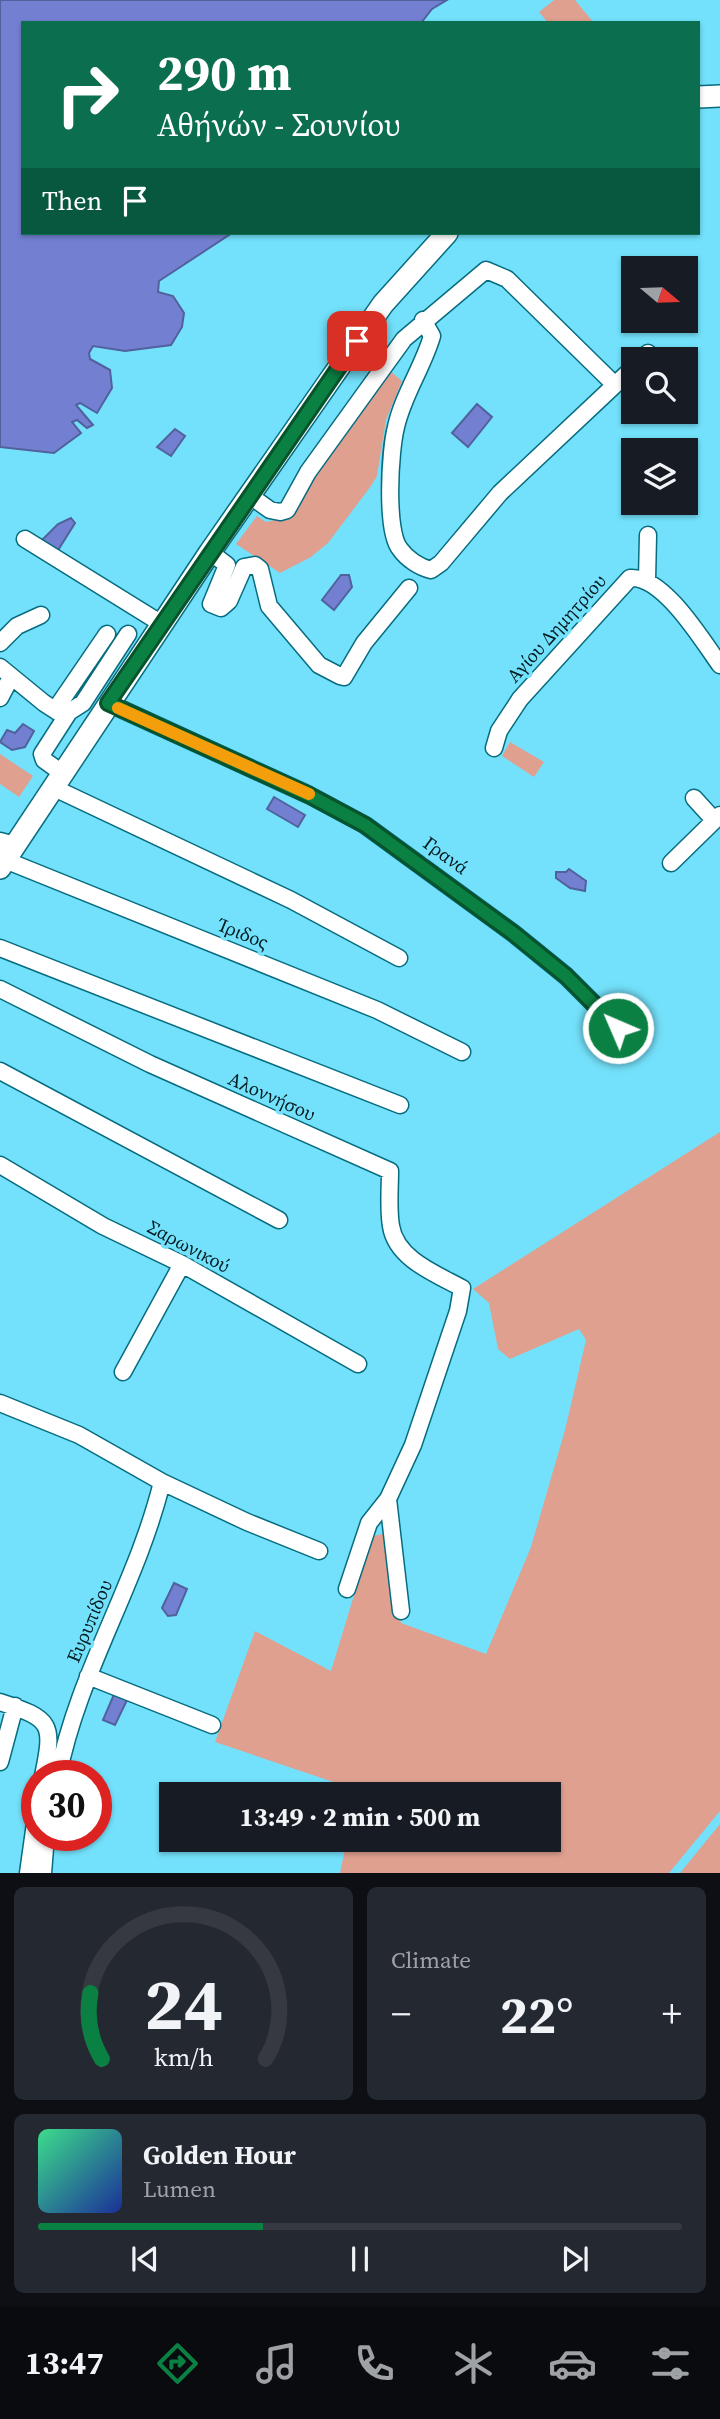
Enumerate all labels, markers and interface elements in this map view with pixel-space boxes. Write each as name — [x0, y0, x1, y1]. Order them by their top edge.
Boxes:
text: 290 m — [157, 39, 292, 106]
icon: right — [42, 49, 133, 140]
text: Αθήνών - Σουνίου — [157, 103, 401, 147]
icon: arrive — [116, 182, 154, 220]
text: Then — [42, 183, 102, 219]
north arrow — [621, 256, 698, 332]
map controls — [621, 256, 698, 515]
pin — [327, 311, 387, 371]
icon: arrive — [338, 322, 376, 360]
button: search — [621, 347, 698, 424]
button: layers — [621, 438, 698, 515]
street label: Αγίου Δημητρίου — [500, 568, 612, 688]
street label: Γρανά — [418, 830, 474, 880]
street label: Ίριδος — [212, 911, 273, 955]
position arrow — [581, 991, 655, 1065]
street label: Αλοννήσου — [224, 1065, 320, 1127]
street label: Σαρωνικού — [143, 1213, 235, 1279]
street label: Ευρυπίδου — [60, 1576, 118, 1666]
speed limit sign: 30 — [21, 1760, 112, 1851]
text: 13:49 · 2 min · 500 m — [240, 1799, 480, 1835]
text: Climate — [391, 1944, 471, 1976]
text: 24 — [144, 1955, 223, 2054]
text: 22° — [500, 1979, 573, 2050]
text: − — [391, 1988, 411, 2040]
text: + — [662, 1988, 682, 2040]
text: km/h — [154, 2040, 213, 2074]
text: Golden Hour — [143, 2137, 296, 2173]
text: Lumen — [143, 2173, 216, 2205]
icon: previous — [126, 2240, 164, 2278]
icon: pause — [341, 2240, 379, 2278]
icon: next — [556, 2240, 594, 2278]
icon: directions — [153, 2339, 202, 2388]
icon: music — [252, 2339, 301, 2388]
icon: phone — [350, 2339, 399, 2388]
icon: climate — [449, 2339, 498, 2388]
icon: car — [548, 2339, 597, 2388]
icon: filters — [646, 2339, 695, 2388]
text: 13:47 — [25, 2341, 104, 2385]

